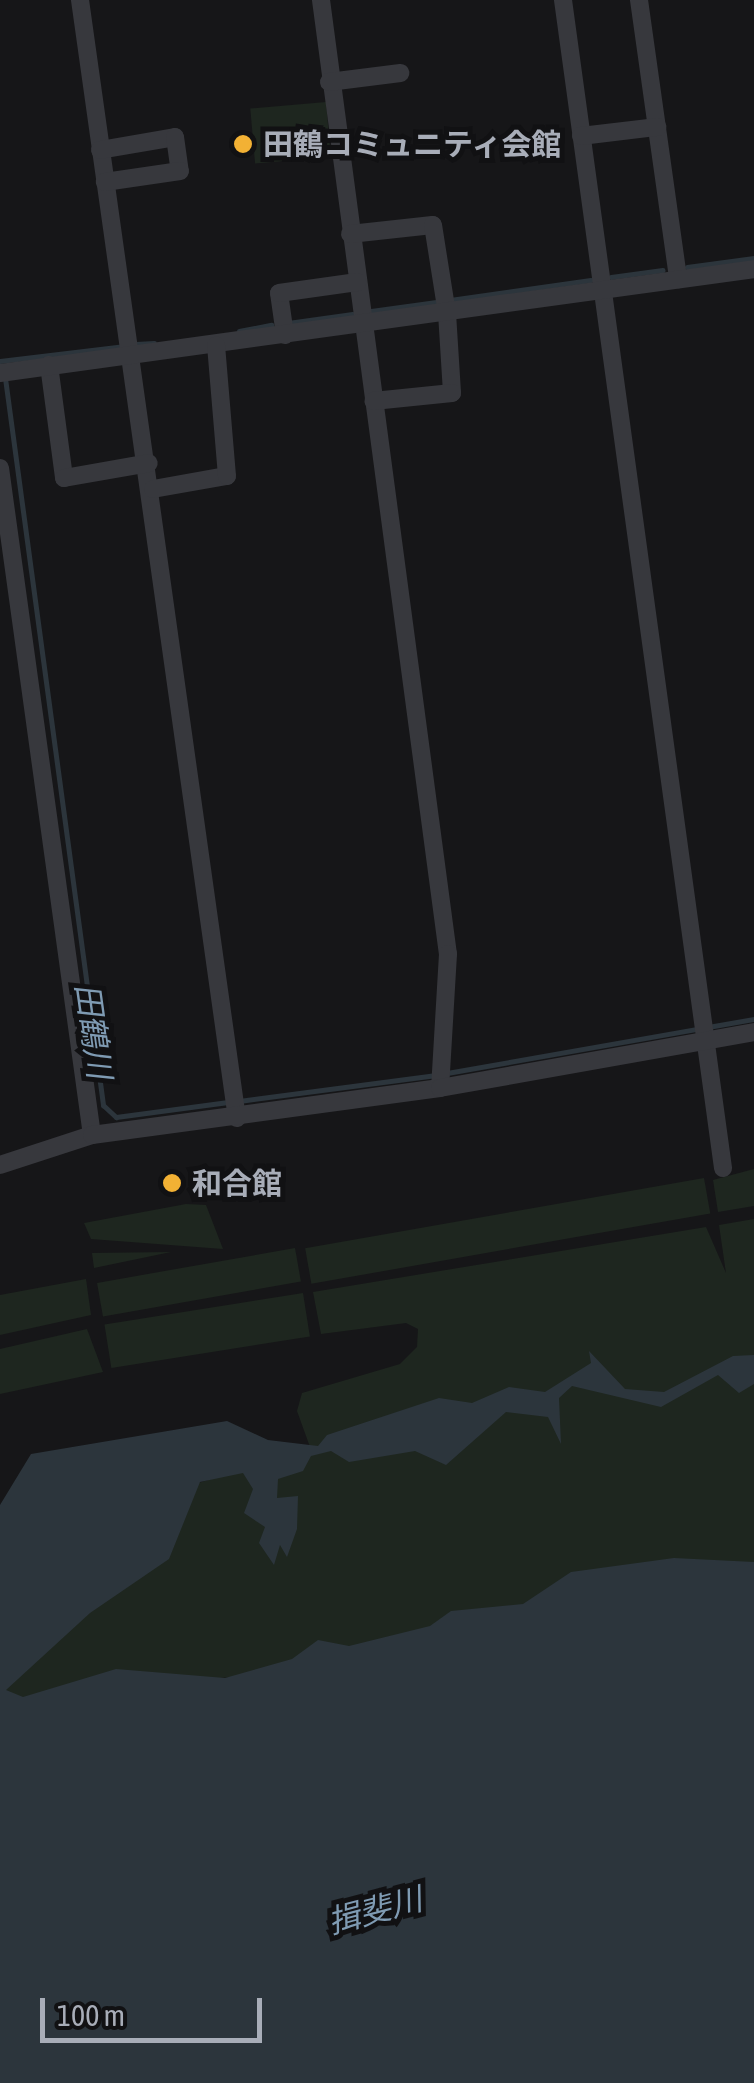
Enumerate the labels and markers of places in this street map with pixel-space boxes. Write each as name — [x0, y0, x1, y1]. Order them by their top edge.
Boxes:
place label: 田鶴コミュニティ会館 — [263, 126, 563, 162]
marker: 田鶴コミュニティ会館 — [232, 133, 254, 155]
place label: 和合館 — [192, 1165, 282, 1201]
marker: 和合館 — [161, 1172, 183, 1194]

